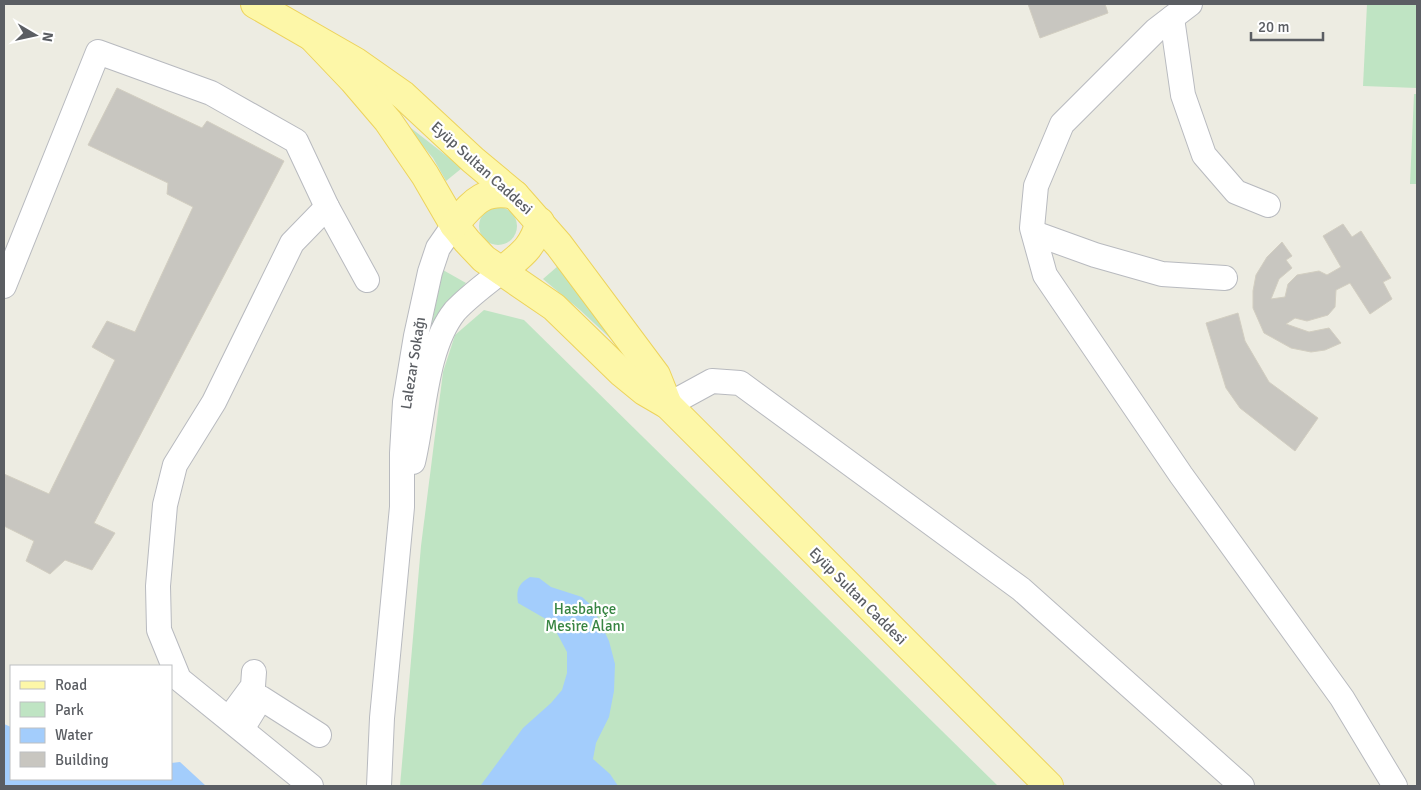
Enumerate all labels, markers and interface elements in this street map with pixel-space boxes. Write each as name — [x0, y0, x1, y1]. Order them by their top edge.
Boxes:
north arrow — [10, 10, 60, 60]
scale bar — [1251, 10, 1324, 42]
text: 20 m — [1258, 18, 1289, 36]
text: N — [38, 31, 57, 43]
street label: Eyüp Sultan Caddesi — [428, 118, 536, 218]
street label: Lalezar Sokağı — [397, 315, 429, 411]
street label: Eyüp Sultan Caddesi — [806, 544, 910, 648]
park label: Hasbahçe Mesire Alanı — [545, 600, 625, 635]
legend — [10, 665, 172, 780]
text: Road — [55, 676, 87, 694]
text: Park — [55, 701, 84, 719]
text: Water — [55, 726, 93, 744]
text: Building — [55, 751, 109, 769]

